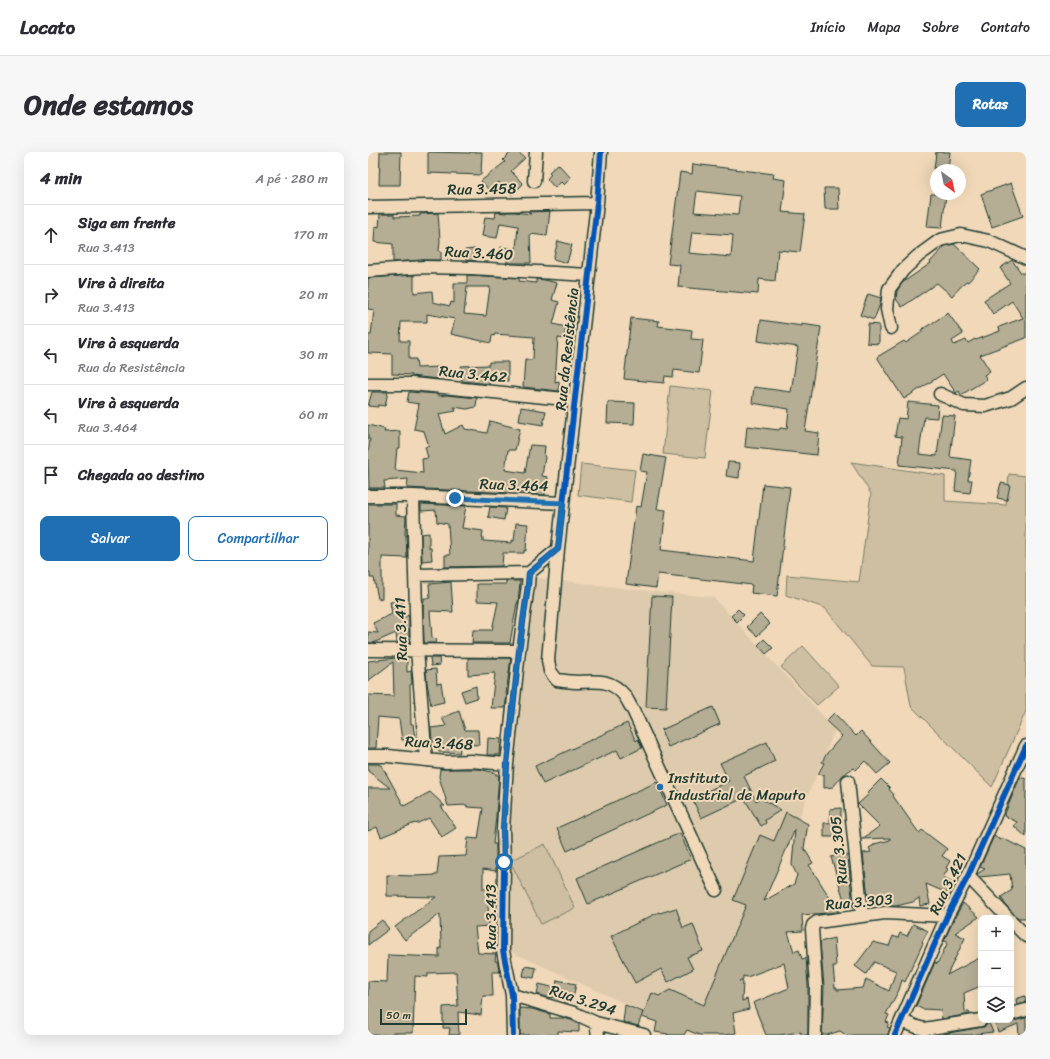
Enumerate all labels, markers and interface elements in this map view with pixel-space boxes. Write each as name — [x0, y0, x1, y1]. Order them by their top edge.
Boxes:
text: Locato — [20, 11, 75, 44]
text: Início — [811, 15, 845, 40]
text: Mapa — [867, 15, 900, 40]
text: Sobre — [922, 15, 959, 40]
text: Contato — [981, 15, 1030, 40]
text: Onde estamos — [24, 80, 193, 129]
button: Rotas — [955, 82, 1026, 127]
text: 4 min — [40, 163, 82, 193]
north arrow — [930, 164, 966, 200]
text: A pé · 280 m — [255, 167, 328, 190]
street label: Rua 3.458 — [447, 175, 517, 203]
text: Siga em frente — [78, 210, 175, 236]
text: 170 m — [293, 223, 328, 246]
icon: ahead — [40, 224, 62, 246]
text: Rua 3.413 — [78, 236, 135, 259]
street label: Rua 3.460 — [444, 238, 514, 268]
text: Vire à direita — [78, 270, 164, 296]
text: 20 m — [299, 283, 328, 306]
icon: right — [40, 284, 62, 306]
street label: Rua da Resistência — [548, 286, 586, 412]
text: Rua 3.413 — [78, 296, 135, 319]
text: Vire à esquerda — [78, 330, 179, 356]
text: 30 m — [299, 343, 328, 366]
icon: left — [40, 344, 62, 366]
text: Rua da Resistência — [78, 356, 185, 379]
street label: Rua 3.462 — [438, 358, 508, 391]
text: Vire à esquerda — [78, 390, 179, 416]
text: 60 m — [299, 403, 328, 426]
icon: left — [40, 404, 62, 426]
text: Rua 3.464 — [78, 416, 137, 439]
text: Chegada ao destino — [78, 462, 204, 488]
icon: arrive — [40, 464, 62, 486]
street label: Rua 3.464 — [479, 471, 549, 499]
route end — [446, 489, 464, 507]
button: Salvar — [40, 516, 180, 561]
button: Compartilhar — [188, 516, 328, 561]
street label: Rua 3.411 — [387, 597, 415, 661]
street label: Rua 3.468 — [404, 728, 474, 758]
place label: Instituto Industrial de Maputo — [667, 765, 806, 808]
marker: Instituto Industrial de Maputo — [655, 782, 665, 792]
street label: Rua 3.305 — [823, 815, 855, 885]
street label: Rua 3.421 — [922, 849, 974, 919]
route start — [495, 853, 513, 871]
street label: Rua 3.413 — [478, 884, 504, 950]
street label: Rua 3.303 — [824, 886, 894, 918]
map controls — [978, 915, 1014, 1023]
button: + — [978, 915, 1014, 951]
button: − — [978, 951, 1014, 987]
street label: Rua 3.294 — [546, 977, 620, 1023]
button: layers — [978, 987, 1014, 1023]
text: 50 m — [386, 1006, 411, 1025]
scale bar — [380, 1007, 467, 1026]

